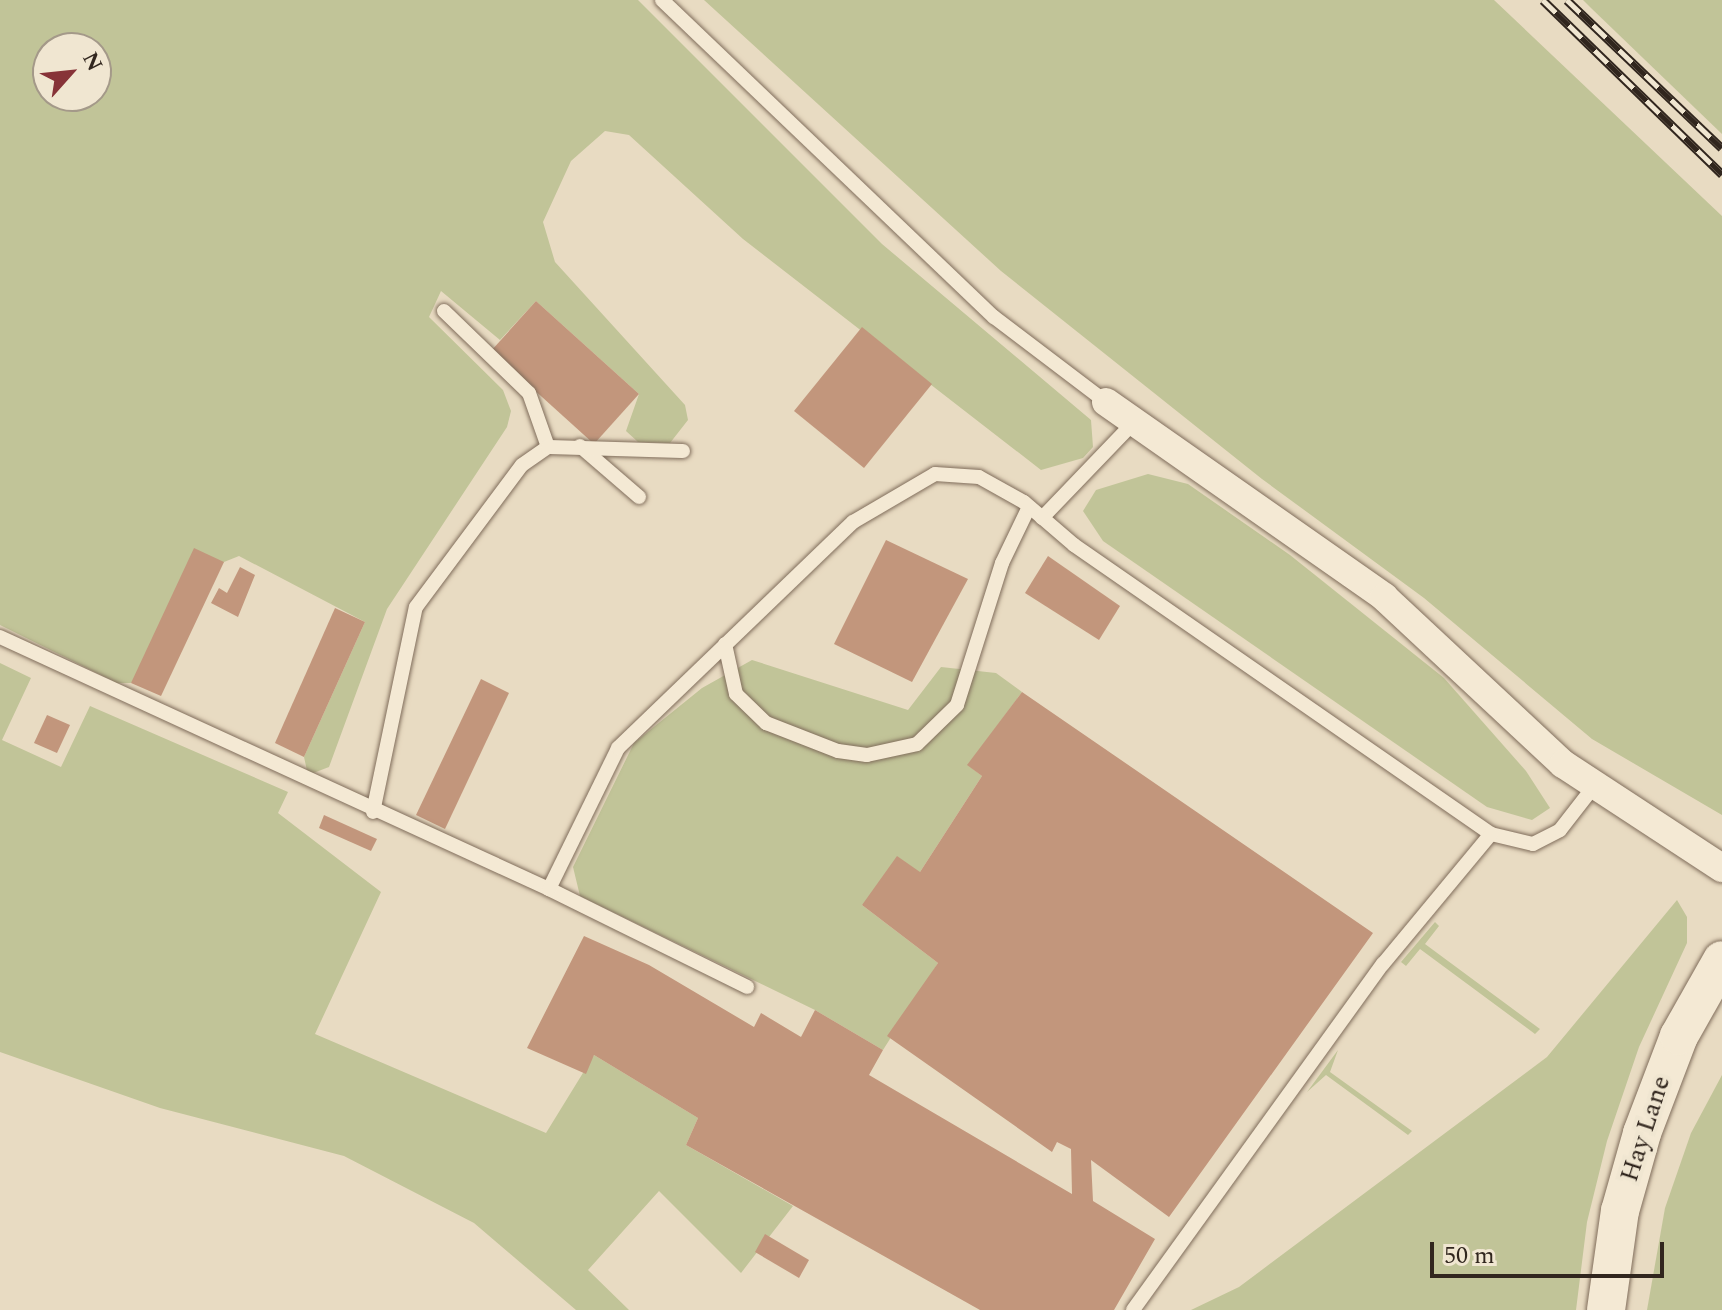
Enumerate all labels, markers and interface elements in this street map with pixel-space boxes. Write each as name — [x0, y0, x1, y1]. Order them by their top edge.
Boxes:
north arrow — [32, 32, 112, 112]
text: N — [73, 46, 111, 77]
street label: Hay Lane — [1614, 1072, 1678, 1186]
scale bar — [1434, 1226, 1668, 1276]
text: 50 m — [1444, 1238, 1495, 1274]

